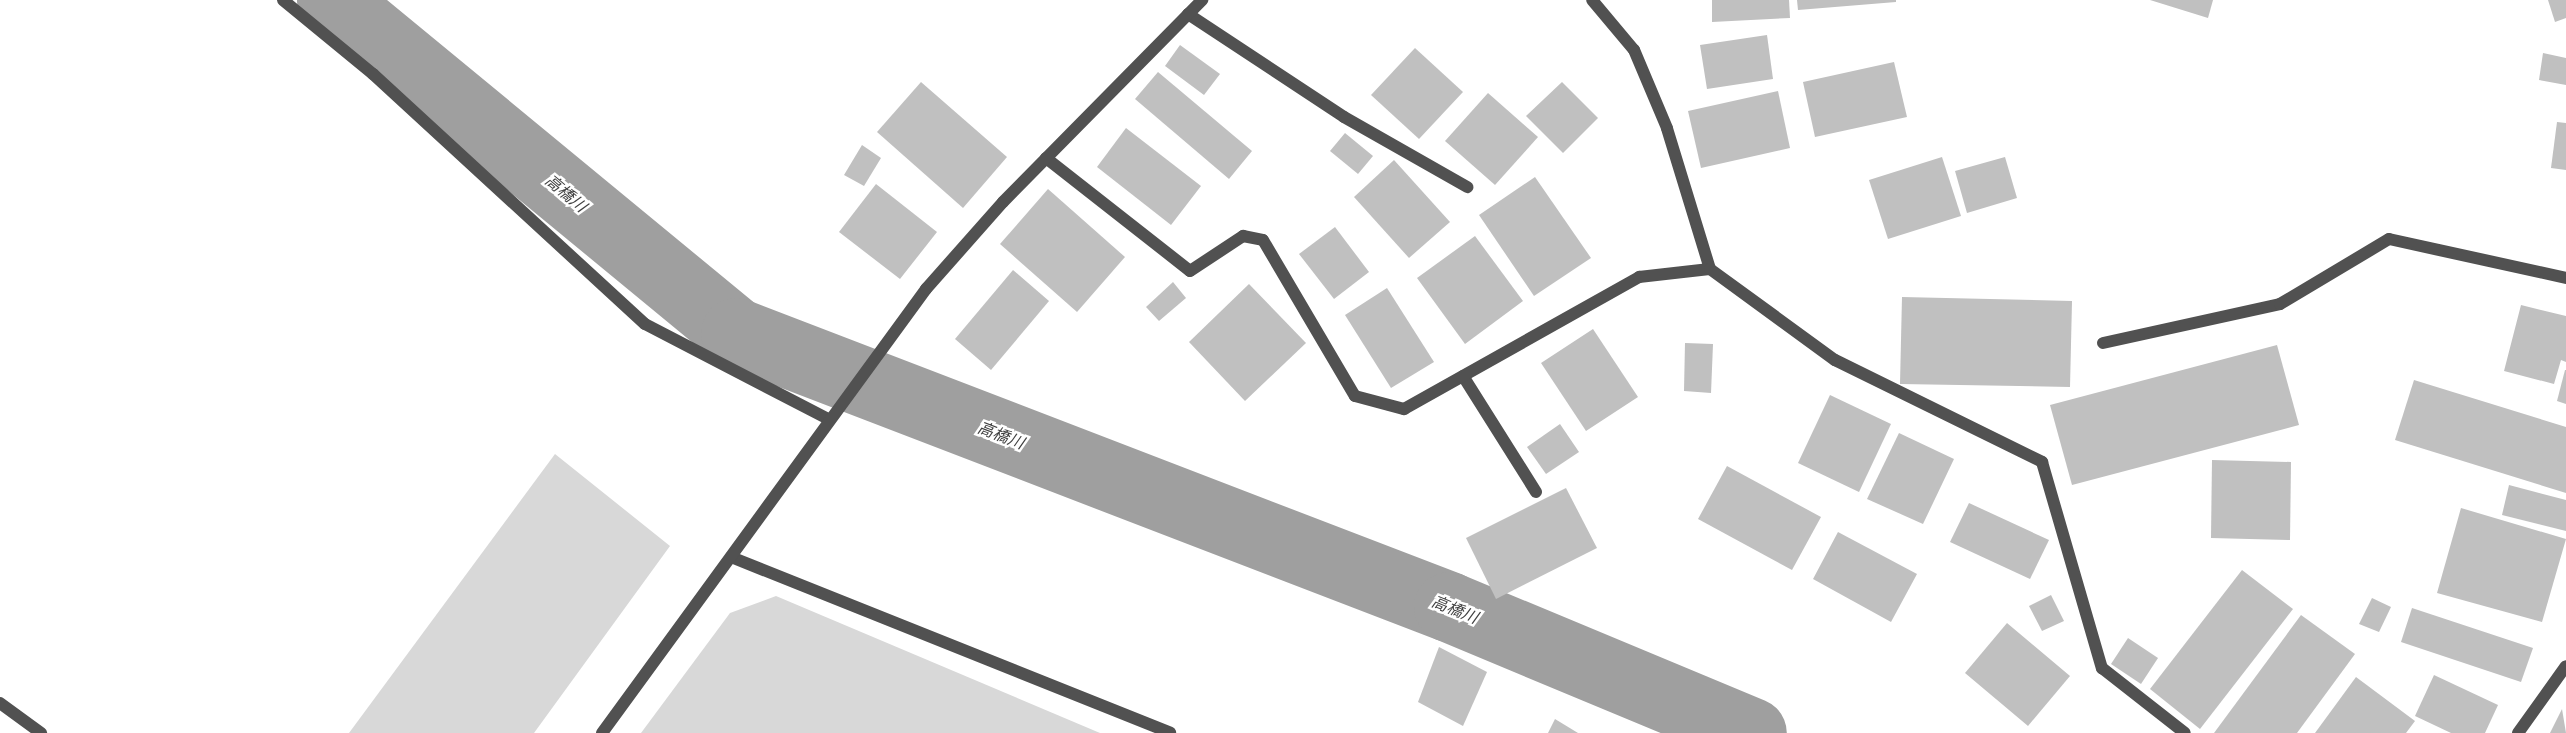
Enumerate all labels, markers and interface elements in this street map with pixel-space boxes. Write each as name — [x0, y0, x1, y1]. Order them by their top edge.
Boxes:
water label: 高橋川 — [541, 170, 591, 216]
water label: 高橋川 — [975, 417, 1027, 453]
water label: 高橋川 — [1429, 591, 1481, 627]

